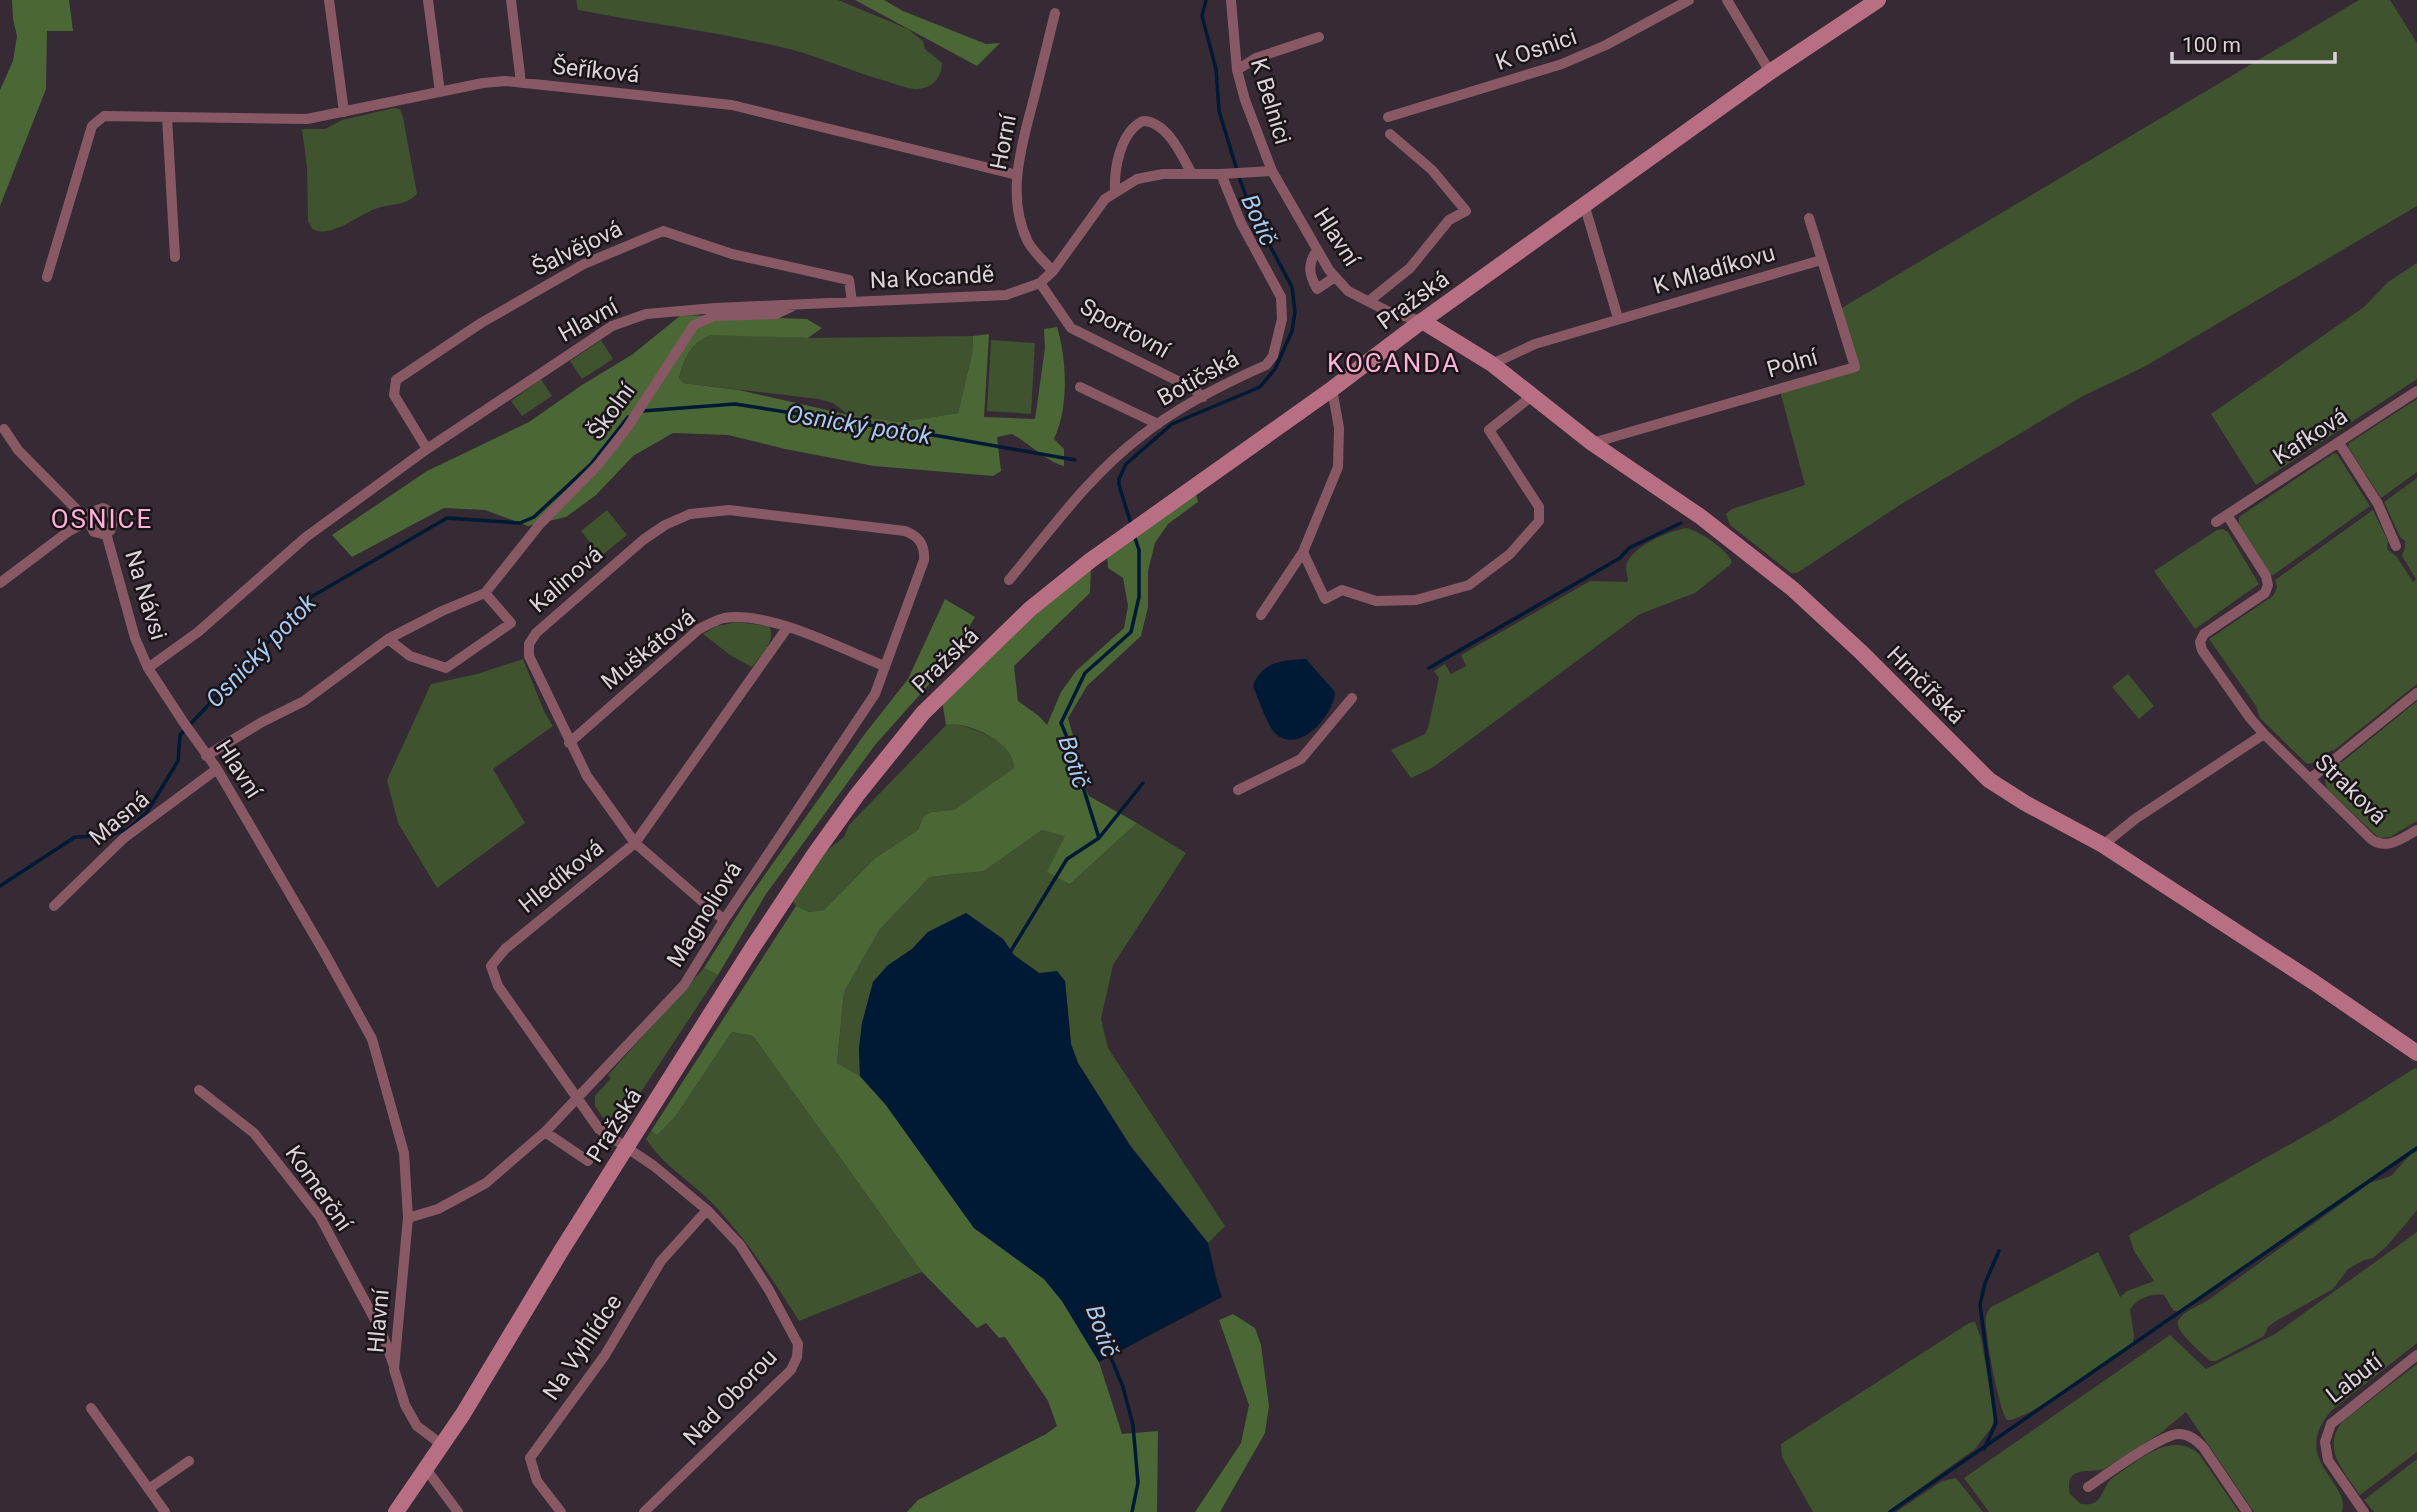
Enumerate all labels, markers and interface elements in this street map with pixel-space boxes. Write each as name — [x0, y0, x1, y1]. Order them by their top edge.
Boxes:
scale bar — [2172, 21, 2335, 65]
street label: K Osnici — [1492, 23, 1580, 76]
text: 100 m — [2182, 33, 2241, 57]
street label: Šeříková — [551, 52, 641, 88]
street label: K Belnici — [1245, 55, 1296, 147]
street label: Horní — [985, 111, 1022, 172]
water label: Botič — [1235, 190, 1283, 250]
street label: Hlavní — [1308, 203, 1366, 273]
street label: Šalvějová — [527, 214, 627, 282]
street label: K Mladíkovu — [1650, 239, 1778, 300]
street label: Na Kocandě — [869, 261, 995, 294]
street label: Pražská — [1372, 265, 1454, 335]
street label: Hlavní — [554, 293, 624, 348]
street label: Sportovní — [1075, 293, 1175, 365]
street label: Polní — [1764, 343, 1822, 384]
street label: Botičská — [1153, 345, 1244, 412]
district label: KOCANDA — [1327, 348, 1461, 378]
street label: Školní — [581, 376, 641, 444]
water label: Osnický potok — [785, 400, 935, 450]
street label: Kafková — [2268, 402, 2352, 470]
district label: OSNICE — [51, 504, 153, 534]
street label: Kalinová — [525, 541, 608, 618]
street label: Na Návsi — [119, 547, 172, 643]
water label: Osnický potok — [200, 588, 323, 713]
street label: Muškátová — [596, 603, 701, 695]
street label: Pražská — [907, 622, 984, 698]
street label: Hrnčířská — [1881, 641, 1970, 730]
water label: Botič — [1052, 732, 1096, 792]
street label: Hlavní — [210, 735, 268, 805]
street label: Straková — [2309, 749, 2392, 830]
street label: Masná — [84, 786, 155, 851]
street label: Hledíková — [514, 834, 609, 919]
street label: Magnoliová — [661, 857, 747, 972]
street label: Pražská — [581, 1083, 648, 1167]
street label: Komerční — [280, 1141, 358, 1237]
street label: Hlavní — [362, 1287, 395, 1354]
street label: Na Vyhlídce — [537, 1289, 627, 1405]
water label: Botič — [1080, 1301, 1124, 1361]
street label: Nad Oborou — [678, 1344, 783, 1451]
street label: Labutí — [2321, 1347, 2389, 1409]

